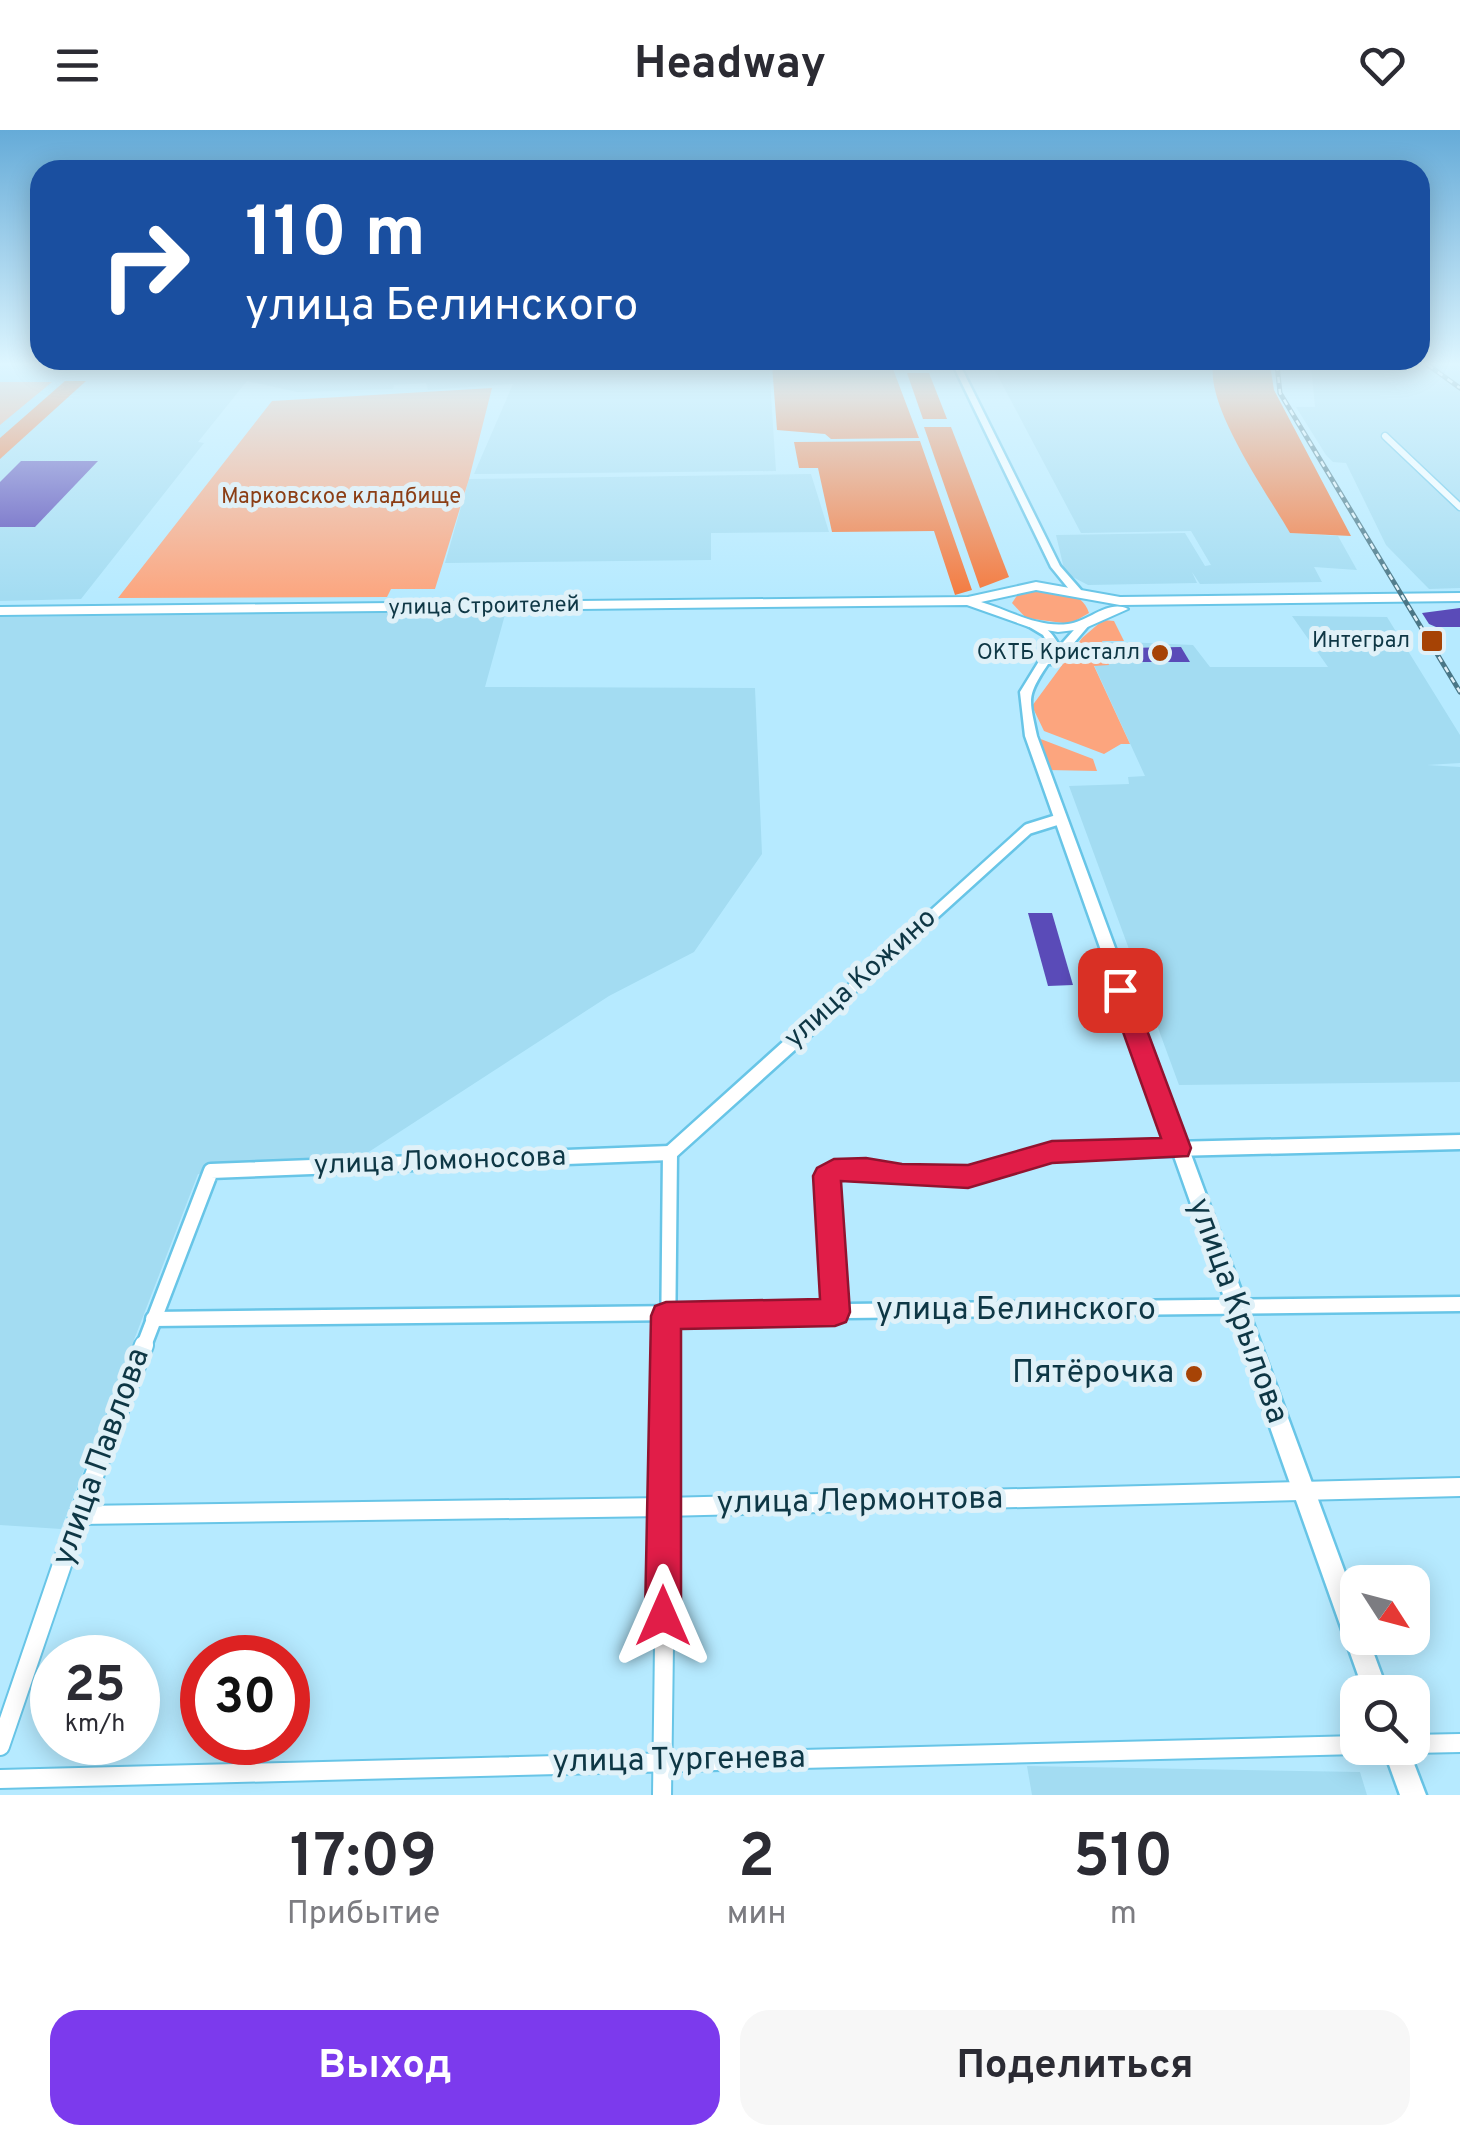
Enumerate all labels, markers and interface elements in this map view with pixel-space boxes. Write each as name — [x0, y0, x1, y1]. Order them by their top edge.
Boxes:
text: Headway — [634, 37, 826, 94]
icon: menu — [50, 38, 105, 93]
icon: heart — [1355, 38, 1410, 93]
text: 110 m — [245, 192, 426, 281]
icon: right — [80, 200, 210, 330]
text: улица Белинского — [245, 279, 638, 336]
park label: Марковское кладбище — [221, 484, 461, 511]
street label: улица Строителей — [388, 592, 580, 622]
place label: Интеграл — [1312, 628, 1410, 655]
marker: Интеграл — [1419, 628, 1445, 654]
place label: ОКТБ Кристалл — [977, 640, 1140, 667]
marker: ОКТБ Кристалл — [1149, 642, 1171, 664]
street label: улица Кожино — [777, 901, 945, 1057]
pin — [1078, 948, 1163, 1033]
icon: arrive — [1093, 963, 1148, 1018]
street label: улица Ломоносова — [313, 1140, 567, 1184]
street label: улица Крылова — [1178, 1193, 1296, 1429]
street label: улица Белинского — [876, 1291, 1156, 1331]
street label: улица Павлова — [44, 1343, 160, 1571]
place label: Пятёрочка — [1012, 1354, 1174, 1394]
marker: Пятёрочка — [1183, 1363, 1205, 1385]
street label: улица Лермонтова — [716, 1480, 1004, 1524]
position arrow — [611, 1564, 715, 1668]
north arrow — [1340, 1565, 1430, 1655]
map controls — [1340, 1565, 1430, 1765]
speed limit sign: 30 — [180, 1635, 310, 1765]
text: 25 — [64, 1656, 126, 1719]
button: search — [1340, 1675, 1430, 1765]
text: km/h — [65, 1709, 125, 1741]
street label: улица Тургенева — [552, 1739, 806, 1783]
text: 17:09 — [290, 1822, 437, 1898]
text: 2 — [738, 1822, 775, 1898]
text: 510 — [1073, 1822, 1173, 1898]
text: Прибытие — [287, 1895, 440, 1935]
text: мин — [727, 1895, 787, 1935]
text: m — [1110, 1895, 1137, 1935]
button: Выход — [50, 2010, 720, 2125]
button: Поделиться — [740, 2010, 1410, 2125]

